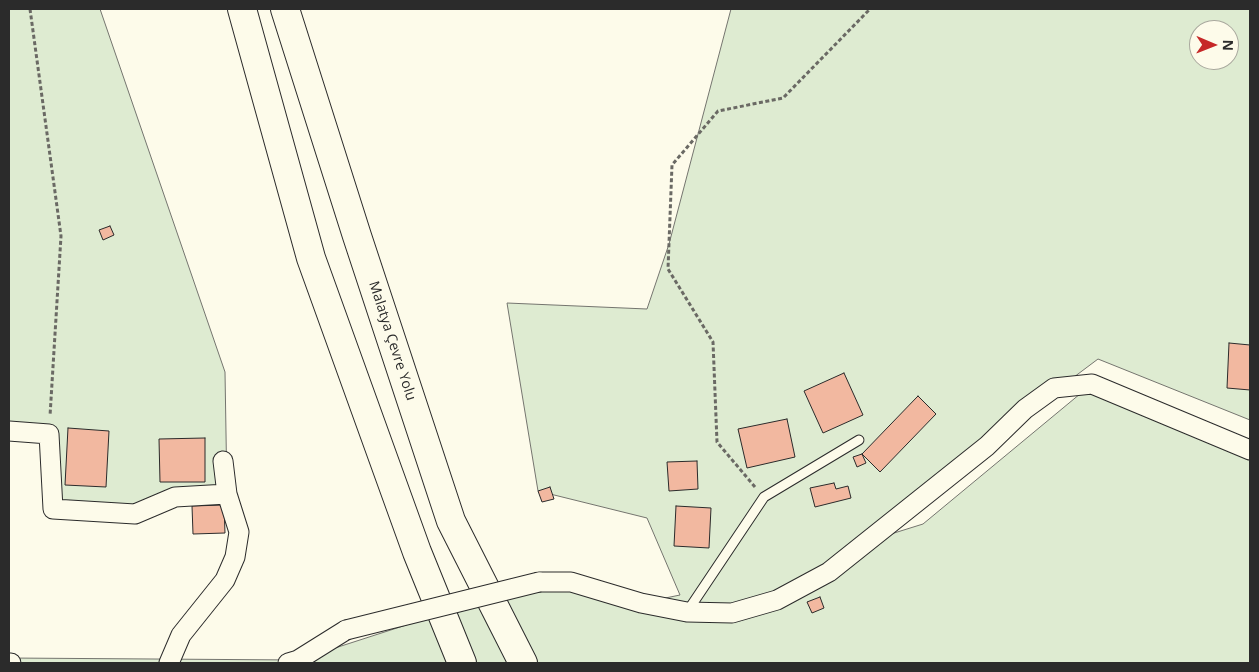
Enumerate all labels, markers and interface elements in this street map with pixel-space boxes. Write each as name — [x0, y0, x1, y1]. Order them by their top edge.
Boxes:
north arrow — [1189, 20, 1239, 70]
text: N — [1219, 39, 1238, 51]
street label: Malatya Çevre Yolu — [365, 279, 419, 403]

